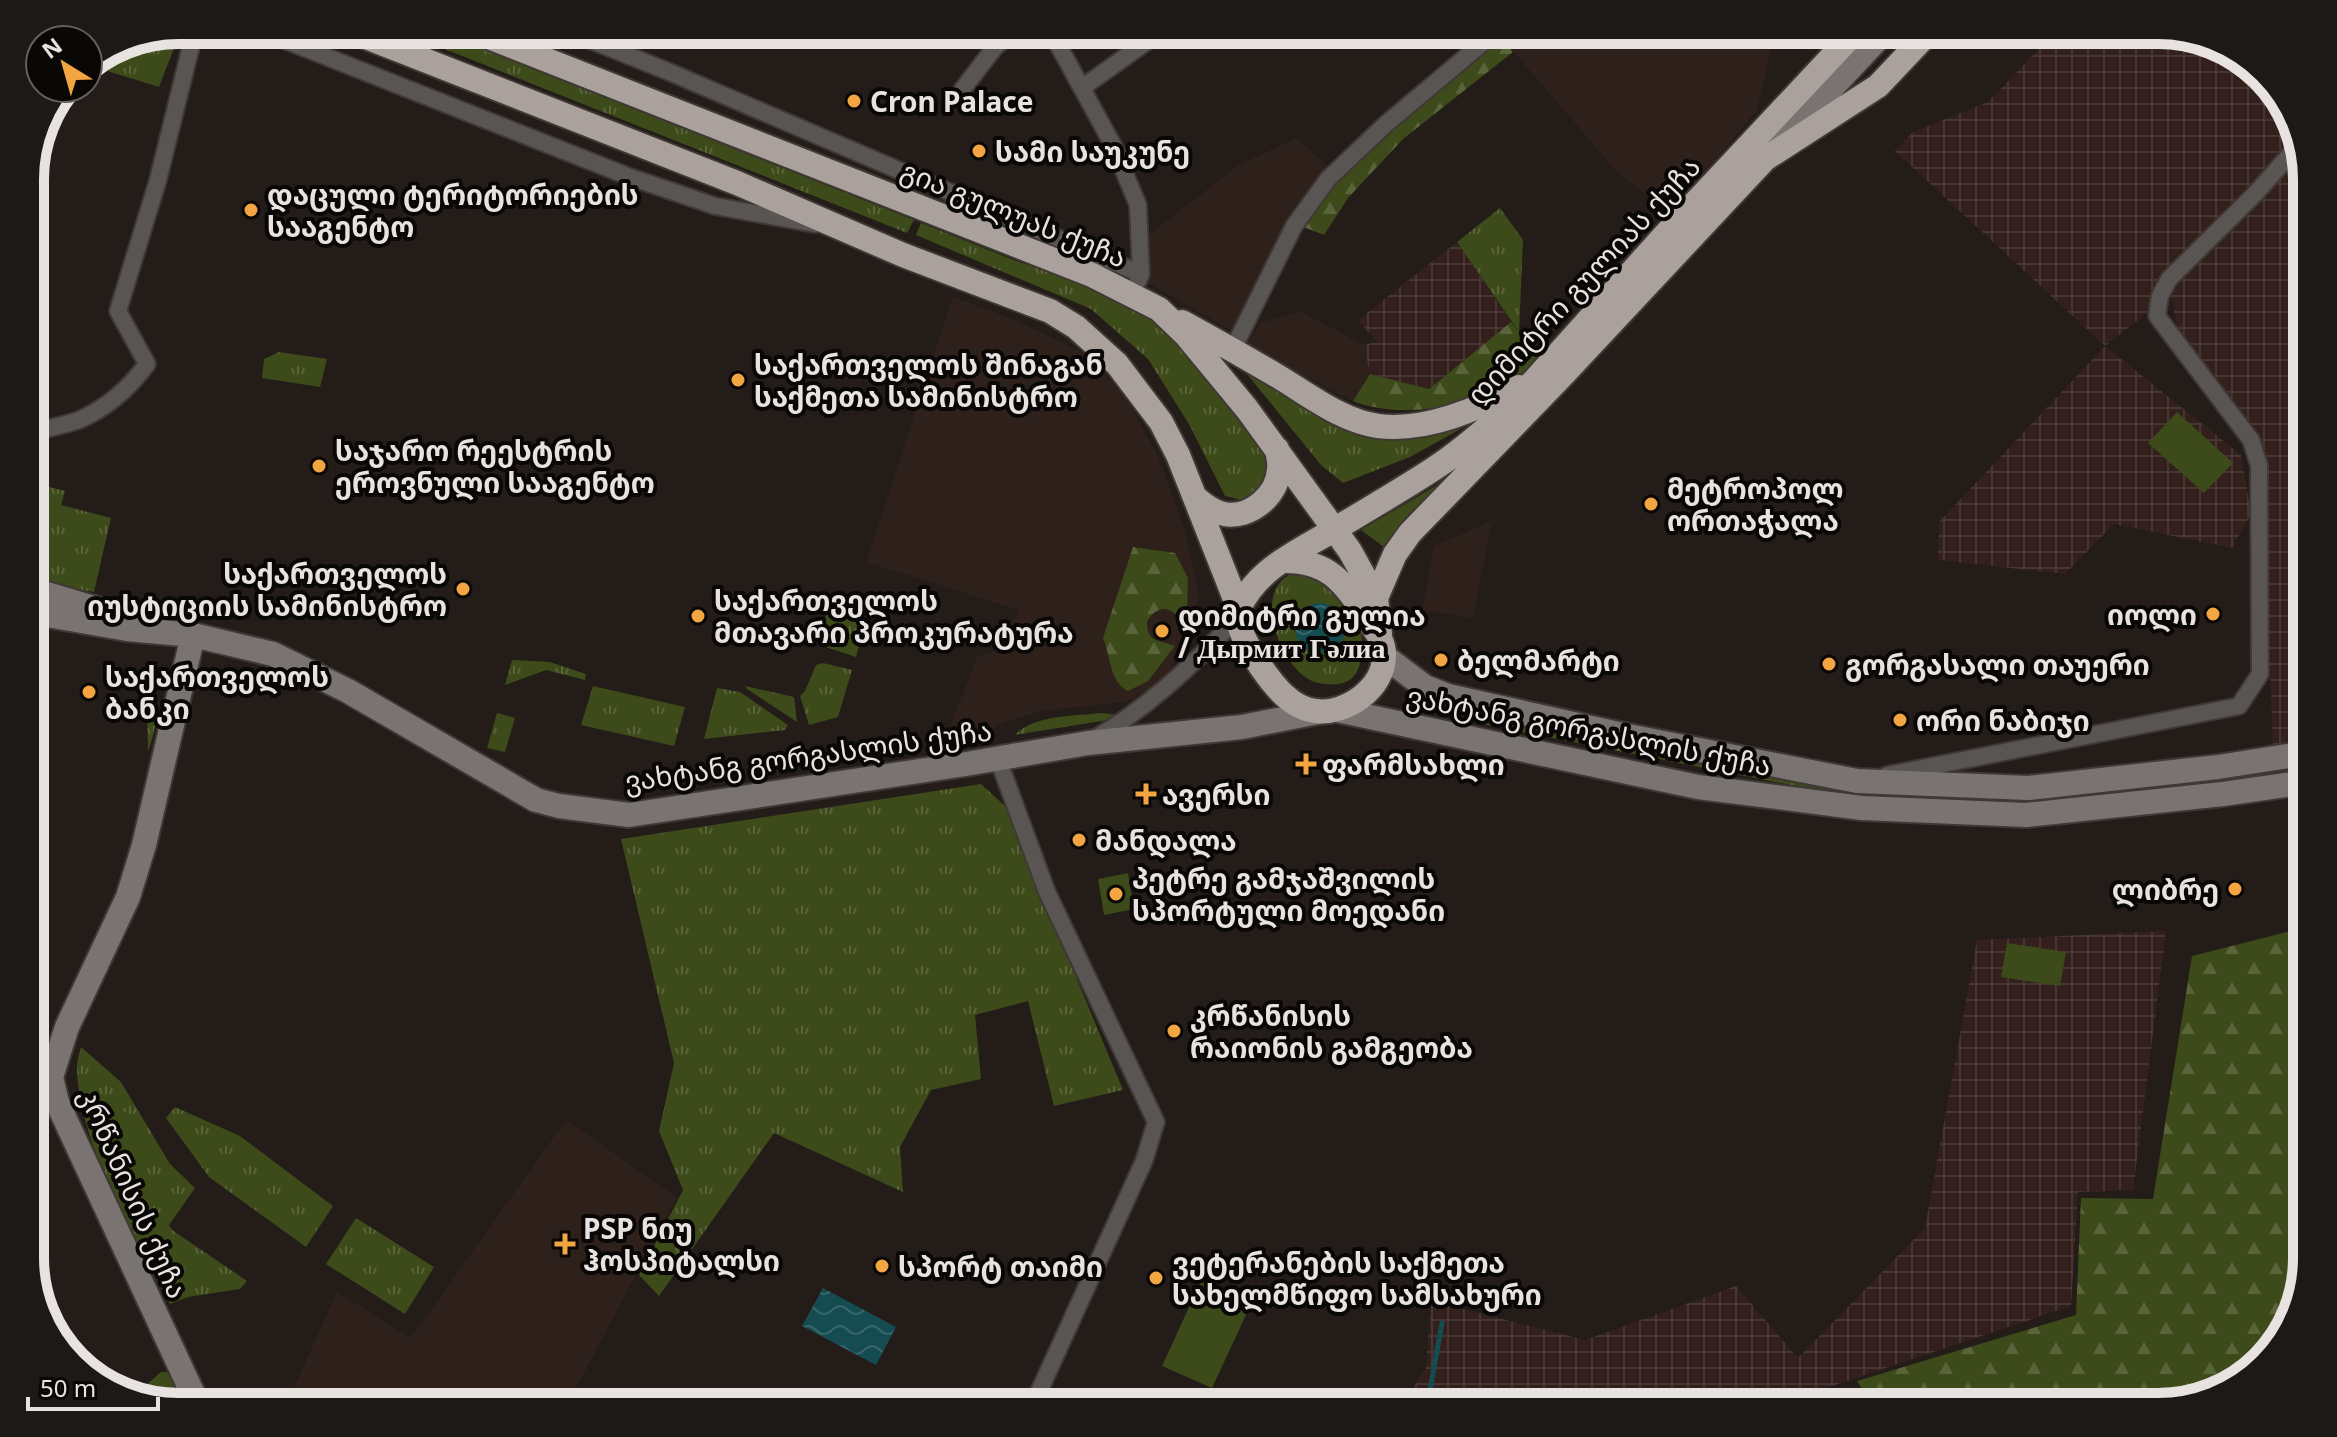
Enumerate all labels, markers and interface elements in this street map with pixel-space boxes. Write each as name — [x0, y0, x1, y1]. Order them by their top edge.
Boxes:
north arrow — [24, 24, 104, 104]
text: N — [36, 31, 67, 65]
place label: Cron Palace — [870, 82, 1033, 120]
marker: Cron Palace — [845, 92, 863, 110]
place label: სამი საუკუნე — [995, 132, 1190, 170]
marker: სამი საუკუნე — [970, 142, 988, 160]
street label: დიმიტრი გულიას ქუჩა — [1458, 148, 1708, 412]
street label: გია გულუას ქუჩა — [895, 150, 1133, 276]
place label: დაცული ტერიტორიების სააგენტო — [267, 175, 639, 245]
marker: დაცული ტერიტორიების სააგენტო — [242, 201, 260, 219]
place label: საქართველოს შინაგან საქმეთა სამინისტრო — [754, 345, 1103, 415]
marker: საქართველოს შინაგან საქმეთა სამინისტრო — [729, 371, 747, 389]
place label: საჯარო რეესტრის ეროვნული სააგენტო — [335, 431, 655, 501]
marker: საჯარო რეესტრის ეროვნული სააგენტო — [310, 457, 328, 475]
place label: მეტროპოლ ორთაჭალა — [1667, 469, 1844, 539]
marker: მეტროპოლ ორთაჭალა — [1642, 495, 1660, 513]
place label: საქართველოს იუსტიციის სამინისტრო — [87, 554, 447, 624]
marker: საქართველოს იუსტიციის სამინისტრო — [454, 580, 472, 598]
place label: საქართველოს მთავარი პროკურატურა — [714, 581, 1074, 651]
place label: იოლი — [2107, 595, 2197, 633]
place label: დიმიტრი გულია / Дырмит Гәлиа — [1178, 596, 1426, 666]
marker: იოლი — [2204, 605, 2222, 623]
marker: საქართველოს მთავარი პროკურატურა — [689, 607, 707, 625]
marker: დიმიტრი გულია / Дырмит Гәлиа — [1153, 622, 1171, 640]
place label: ბელმარტი — [1457, 641, 1620, 679]
place label: გორგასალი თაუერი — [1845, 645, 2150, 683]
marker: ბელმარტი — [1432, 651, 1450, 669]
marker: გორგასალი თაუერი — [1820, 655, 1838, 673]
place label: საქართველოს ბანკი — [105, 657, 329, 727]
street label: ვახტანგ გორგასლის ქუჩა — [1403, 676, 1775, 784]
marker: საქართველოს ბანკი — [80, 683, 98, 701]
place label: ორი ნაბიჯი — [1916, 701, 2090, 739]
street label: ვახტანგ გორგასლის ქუჩა — [622, 710, 994, 800]
marker: ორი ნაბიჯი — [1891, 711, 1909, 729]
place label: ფარმსახლი — [1322, 745, 1505, 783]
marker: ფარმსახლი — [1297, 755, 1315, 773]
place label: ავერსი — [1162, 775, 1270, 813]
marker: ავერსი — [1137, 785, 1155, 803]
place label: მანდალა — [1095, 821, 1237, 859]
marker: მანდალა — [1070, 831, 1088, 849]
place label: პეტრე გამჯაშვილის სპორტული მოედანი — [1132, 859, 1445, 929]
place label: ლიბრე — [2112, 870, 2219, 908]
marker: ლიბრე — [2226, 880, 2244, 898]
marker: პეტრე გამჯაშვილის სპორტული მოედანი — [1107, 885, 1125, 903]
place label: კრწანისის რაიონის გამგეობა — [1190, 996, 1473, 1066]
marker: კრწანისის რაიონის გამგეობა — [1165, 1022, 1183, 1040]
street label: კრწანისის ქუჩა — [71, 1082, 197, 1304]
place label: PSP ნიუ ჰოსპიტალსი — [583, 1209, 780, 1279]
marker: PSP ნიუ ჰოსპიტალსი — [554, 1233, 576, 1255]
place label: ვეტერანების საქმეთა სახელმწიფო სამსახური — [1172, 1243, 1542, 1313]
place label: სპორტ თაიმი — [898, 1247, 1103, 1285]
marker: სპორტ თაიმი — [873, 1257, 891, 1275]
marker: ვეტერანების საქმეთა სახელმწიფო სამსახური — [1147, 1269, 1165, 1287]
scale bar — [28, 1361, 158, 1411]
text: 50 m — [40, 1371, 96, 1404]

